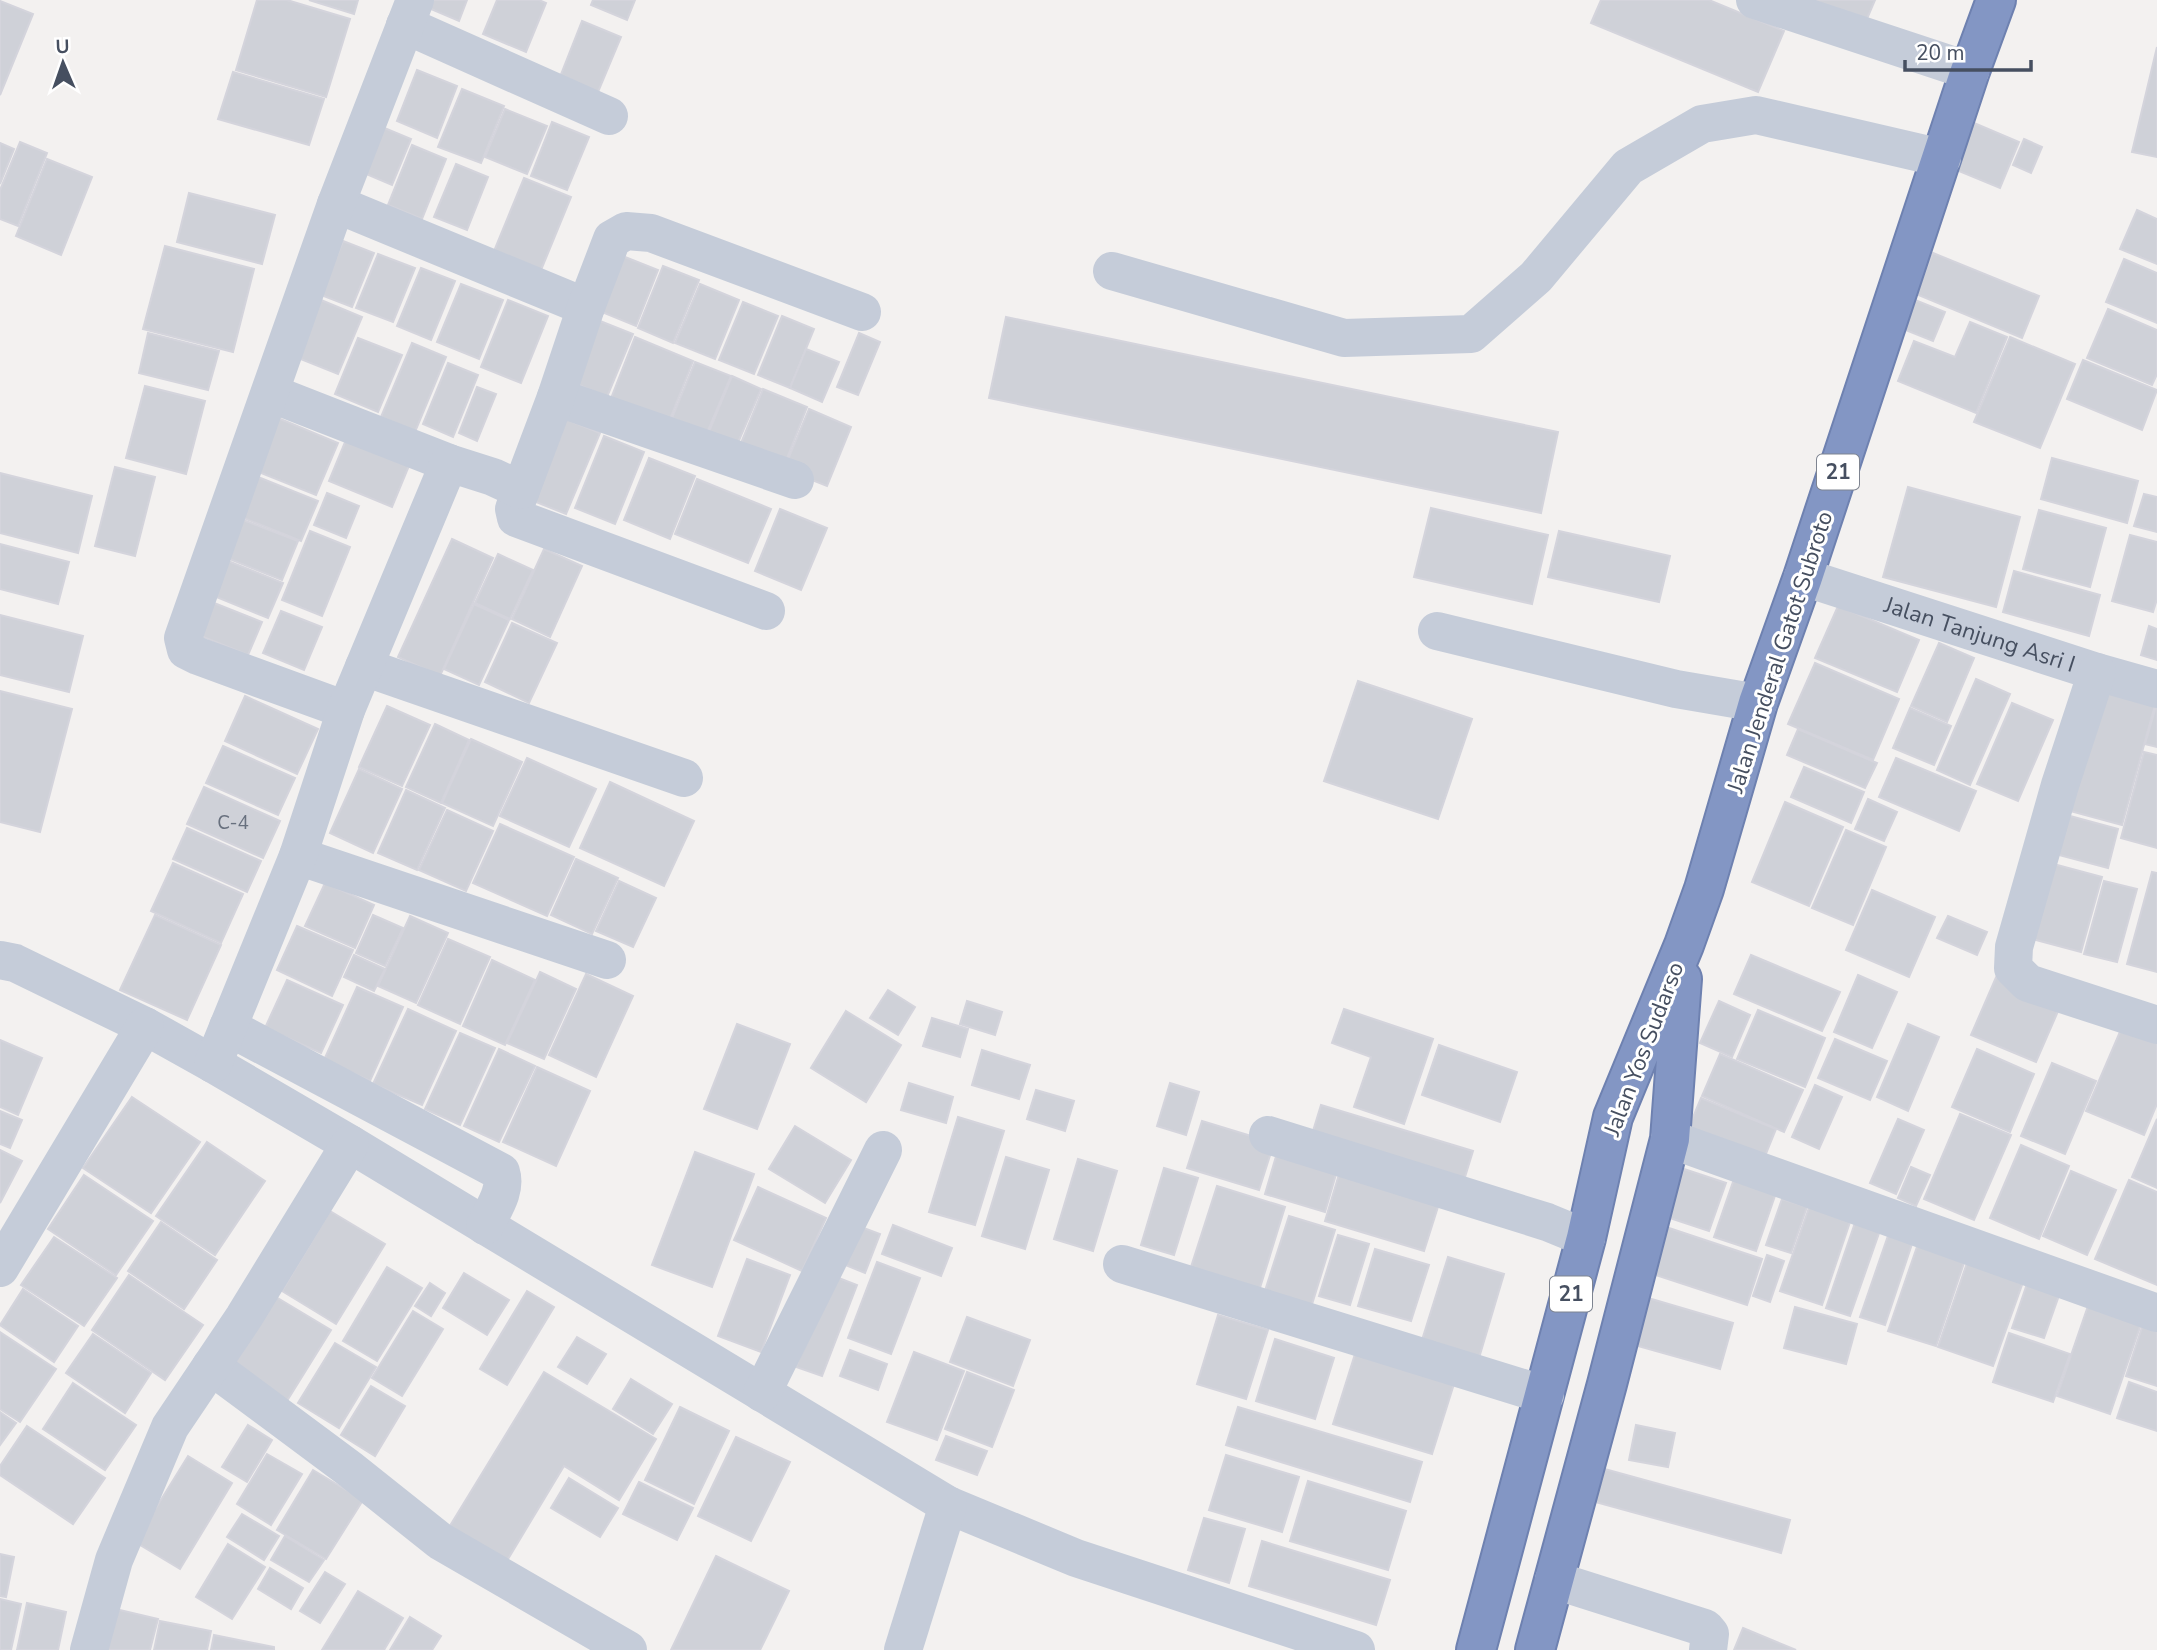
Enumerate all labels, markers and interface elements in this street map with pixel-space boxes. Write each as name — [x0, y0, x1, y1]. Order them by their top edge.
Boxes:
north arrow — [28, 28, 98, 98]
scale bar — [1905, 28, 2031, 72]
text: U — [55, 34, 70, 60]
text: 20 m — [1916, 39, 1965, 67]
road number: 21 — [1817, 454, 1859, 490]
street label: Jalan Jenderal Gatot Subroto — [1719, 507, 1840, 798]
street label: Jalan Tanjung Asri I — [1880, 589, 2079, 680]
house number: C-4 — [217, 810, 249, 836]
street label: Jalan Yos Sudarso — [1596, 958, 1691, 1141]
road number: 21 — [1550, 1276, 1592, 1312]

